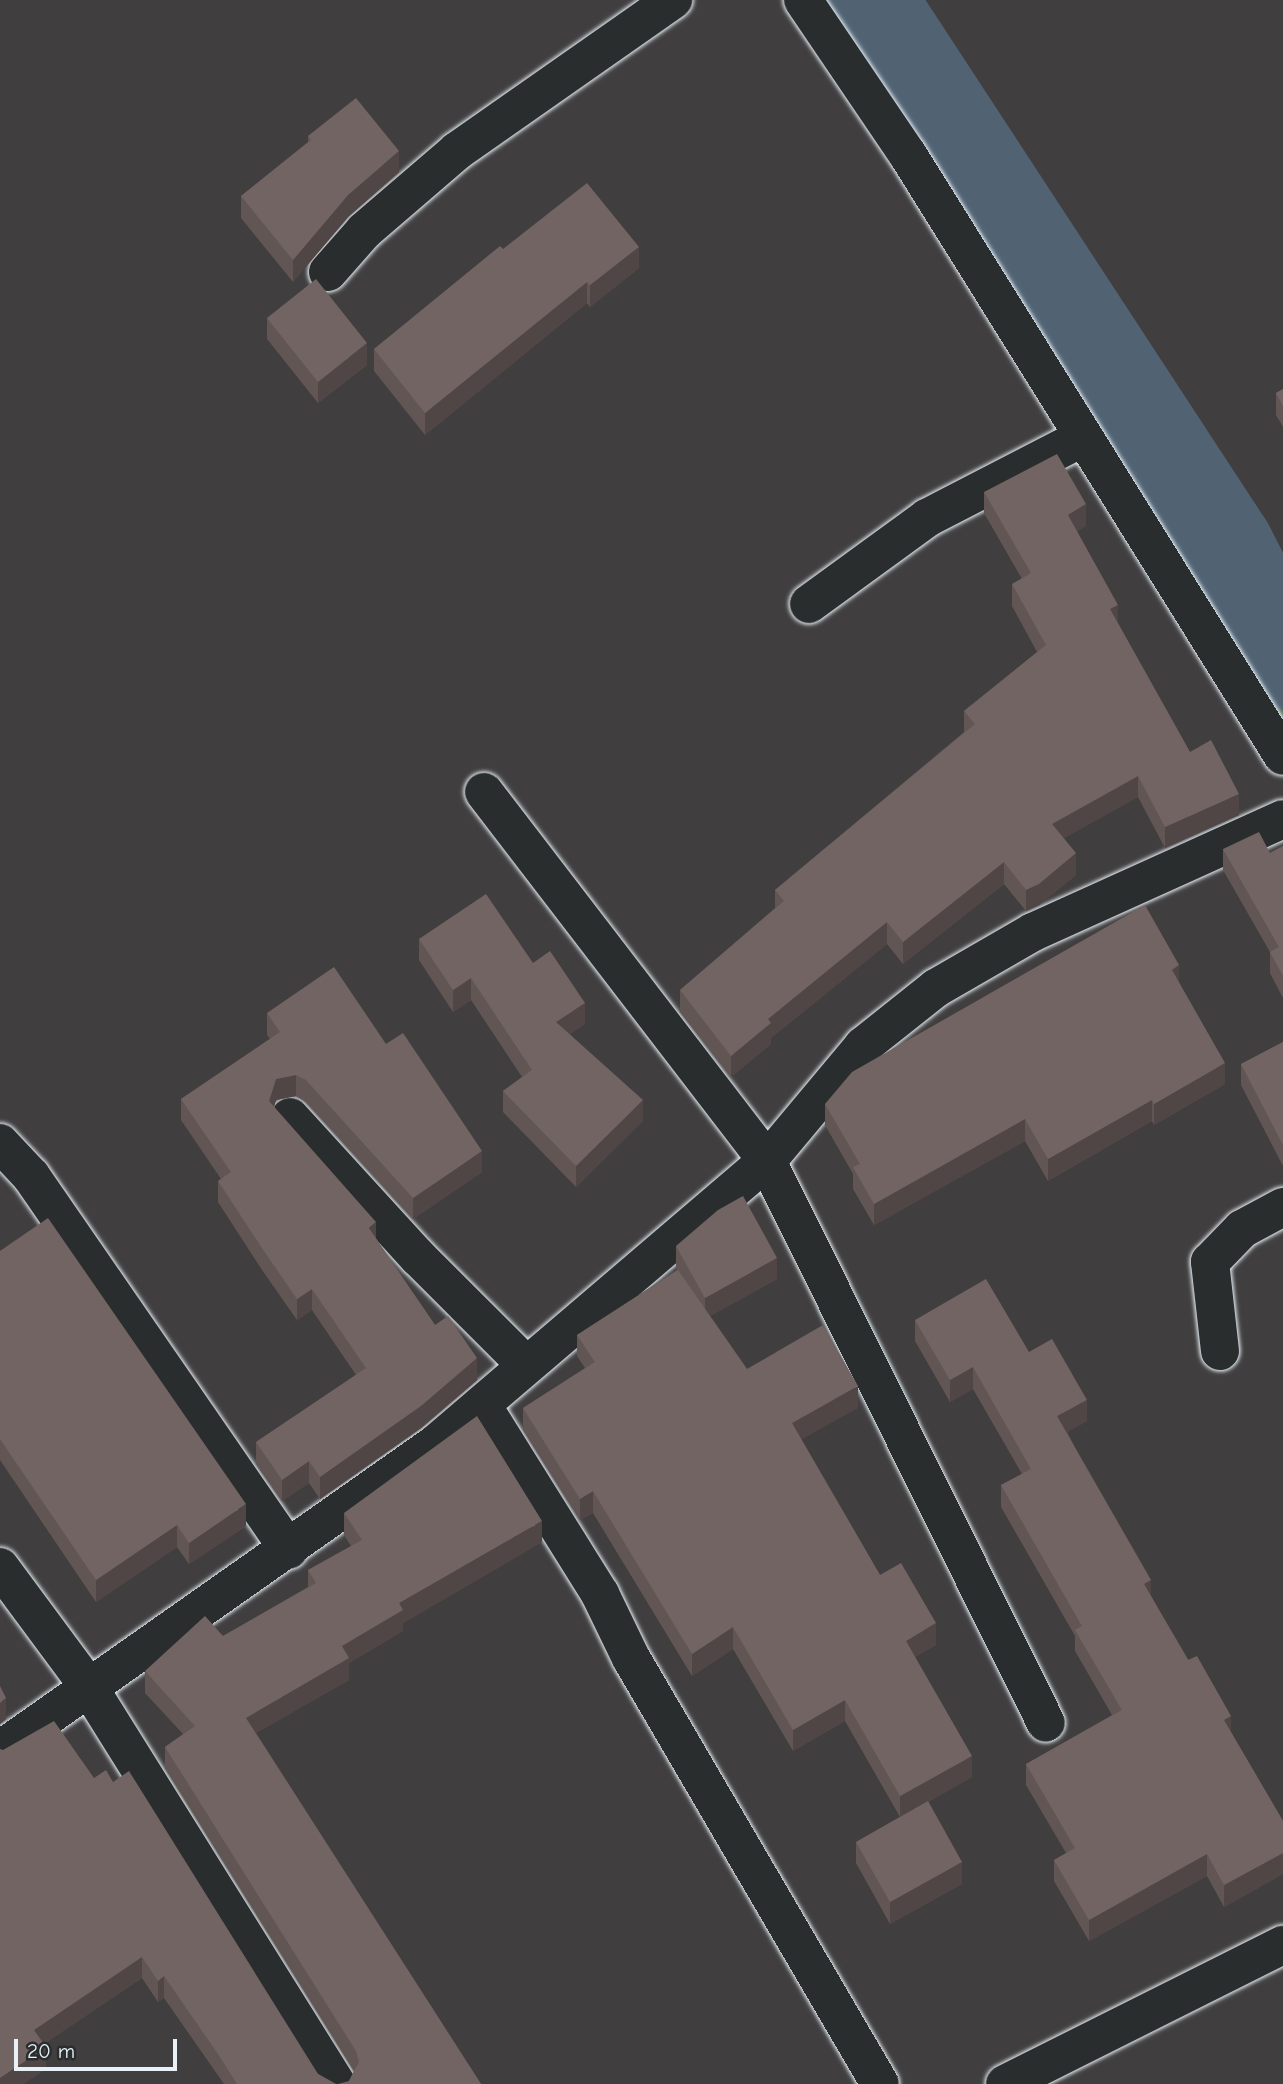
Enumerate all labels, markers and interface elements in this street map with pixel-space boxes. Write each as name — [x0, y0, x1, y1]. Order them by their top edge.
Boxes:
scale bar — [18, 2024, 180, 2068]
text: 20 m — [27, 2039, 75, 2063]

